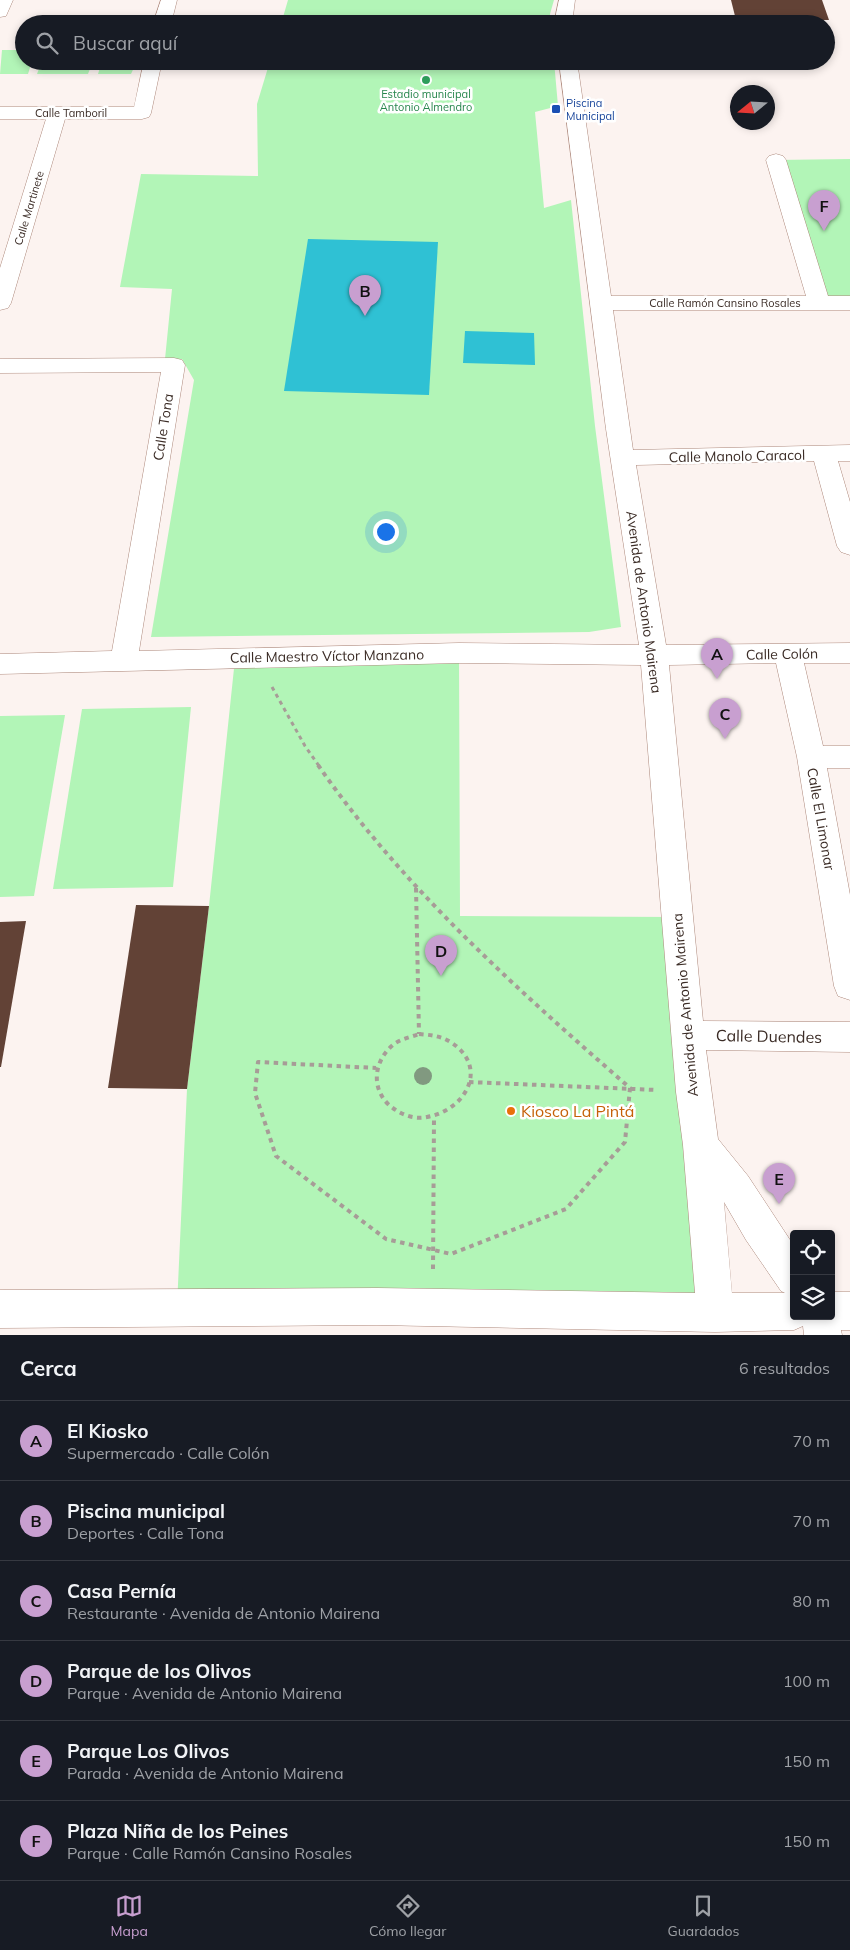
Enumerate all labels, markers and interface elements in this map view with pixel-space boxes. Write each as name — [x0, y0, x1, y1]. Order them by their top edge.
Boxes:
search box — [15, 15, 835, 70]
icon: search — [33, 29, 61, 57]
text: Buscar aquí — [73, 31, 177, 55]
marker: Estadio municipal Antonio Almendro — [420, 74, 432, 86]
north arrow — [730, 85, 775, 130]
place label: Estadio municipal Antonio Almendro — [380, 87, 472, 114]
place label: Piscina Municipal — [566, 96, 615, 123]
marker: Piscina Municipal — [550, 103, 562, 115]
street label: Calle Tamboril — [35, 106, 107, 120]
street label: Calle Martinete — [11, 169, 47, 247]
pin: F — [808, 190, 840, 231]
pin: B — [349, 275, 381, 316]
street label: Calle Ramón Cansino Rosales — [649, 296, 801, 310]
street label: Calle Tona — [149, 392, 177, 462]
street label: Calle Manolo Caracol — [669, 446, 805, 466]
street label: Avenida de Antonio Mairena — [622, 510, 666, 694]
your location — [373, 519, 399, 545]
pin: A — [701, 638, 733, 679]
street label: Calle Colón — [746, 644, 818, 664]
street label: Calle Maestro Víctor Manzano — [230, 645, 424, 667]
pin: C — [709, 698, 741, 739]
street label: Calle El Limonar — [803, 766, 839, 873]
street label: Avenida de Antonio Mairena — [668, 913, 702, 1097]
pin: D — [425, 935, 457, 976]
street label: Calle Duendes — [716, 1025, 822, 1047]
place label: Kiosco La Pintá — [521, 1101, 634, 1121]
marker: Kiosco La Pintá — [505, 1105, 517, 1117]
pin: E — [763, 1163, 795, 1204]
map controls — [790, 1230, 835, 1320]
button: locate — [790, 1230, 835, 1275]
button: layers — [790, 1275, 835, 1320]
text: Cerca — [20, 1355, 77, 1381]
text: 6 resultados — [739, 1358, 830, 1378]
text: El Kiosko — [67, 1419, 148, 1443]
text: A — [30, 1431, 42, 1451]
text: 70 m — [793, 1431, 830, 1451]
text: Supermercado · Calle Colón — [67, 1443, 270, 1463]
text: Piscina municipal — [67, 1499, 225, 1523]
text: B — [30, 1511, 42, 1531]
text: 70 m — [793, 1511, 830, 1531]
text: Deportes · Calle Tona — [67, 1523, 224, 1543]
text: Casa Pernía — [67, 1579, 176, 1603]
text: C — [31, 1591, 41, 1611]
text: 80 m — [793, 1591, 830, 1611]
text: Restaurante · Avenida de Antonio Mairena — [67, 1603, 380, 1623]
text: Parque de los Olivos — [67, 1659, 251, 1683]
text: D — [30, 1671, 42, 1691]
text: 100 m — [783, 1671, 830, 1691]
text: Parque · Avenida de Antonio Mairena — [67, 1683, 342, 1703]
text: Parque Los Olivos — [67, 1739, 229, 1763]
text: E — [31, 1751, 41, 1771]
text: 150 m — [783, 1751, 830, 1771]
text: Parada · Avenida de Antonio Mairena — [67, 1763, 343, 1783]
text: Plaza Niña de los Peines — [67, 1819, 288, 1843]
text: F — [31, 1831, 41, 1851]
text: 150 m — [783, 1831, 830, 1851]
text: Parque · Calle Ramón Cansino Rosales — [67, 1843, 352, 1863]
tab: Mapa — [111, 1892, 148, 1940]
tab: Cómo llegar — [369, 1892, 446, 1940]
tab: Guardados — [668, 1892, 739, 1940]

